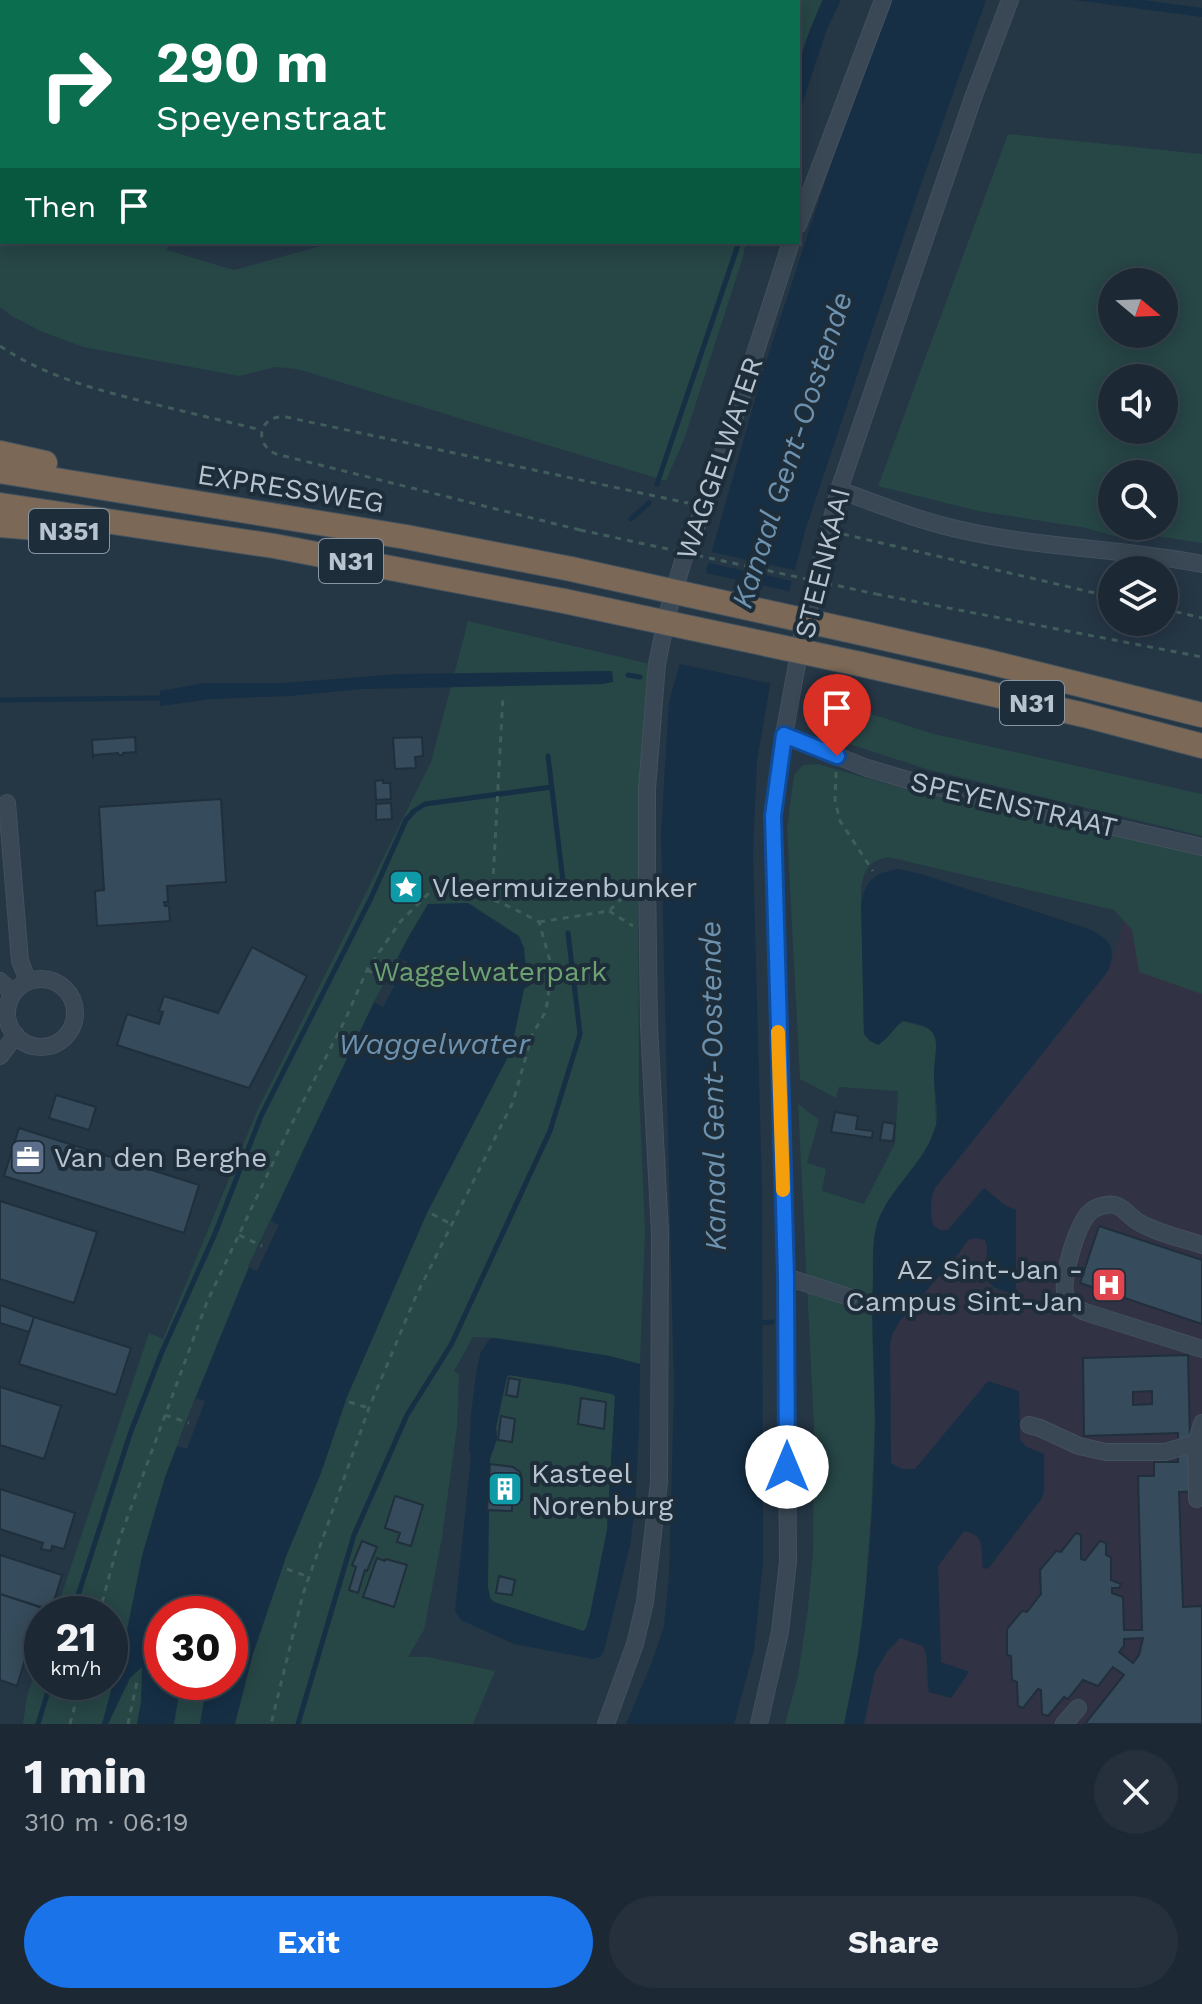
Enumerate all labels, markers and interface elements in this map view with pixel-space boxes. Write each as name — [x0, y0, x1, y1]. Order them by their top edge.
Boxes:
text: 290 m — [156, 30, 329, 96]
icon: right — [24, 32, 128, 136]
text: Speyenstraat — [156, 97, 386, 139]
icon: arrive — [112, 184, 156, 228]
text: Then — [24, 189, 96, 224]
north arrow — [1098, 268, 1178, 348]
map controls — [1098, 268, 1178, 636]
water label: Kanaal Gent-Oostende — [724, 287, 859, 612]
street label: WAGGELWATER — [669, 353, 770, 564]
button: sound — [1098, 364, 1178, 444]
street label: EXPRESSWEG — [195, 457, 387, 520]
button: search — [1098, 460, 1178, 540]
street label: STEENKAAI — [788, 484, 857, 642]
road number: N351 — [29, 509, 109, 553]
road number: N31 — [319, 539, 383, 583]
button: layers — [1098, 556, 1178, 636]
pin — [803, 674, 871, 756]
road number: N31 — [1000, 681, 1064, 725]
icon: arrive — [815, 686, 859, 730]
street label: SPEYENSTRAAT — [907, 765, 1120, 844]
place icon: Vleermuizenbunker — [387, 868, 425, 906]
place label: Vleermuizenbunker — [432, 871, 697, 904]
water label: Kanaal Gent-Oostende — [692, 921, 733, 1252]
park label: Waggelwaterpark — [373, 955, 607, 988]
water label: Waggelwater — [338, 1026, 531, 1061]
office icon: Van den Berghe — [9, 1138, 47, 1176]
place label: Van den Berghe — [54, 1141, 267, 1174]
place label: AZ Sint-Jan - Campus Sint-Jan — [846, 1253, 1083, 1318]
hospital icon: AZ Sint-Jan - Campus Sint-Jan — [1090, 1266, 1128, 1304]
position arrow — [745, 1425, 829, 1509]
place label: Kasteel Norenburg — [531, 1457, 673, 1522]
building icon: Kasteel Norenburg — [486, 1470, 524, 1508]
speed limit sign: 30 — [144, 1596, 248, 1700]
text: 21 — [55, 1614, 97, 1661]
text: km/h — [50, 1656, 102, 1680]
text: 1 min — [24, 1748, 147, 1805]
button: close — [1094, 1750, 1178, 1834]
text: 310 m · 06:19 — [24, 1807, 189, 1837]
button: Exit — [24, 1896, 593, 1988]
button: Share — [609, 1896, 1178, 1988]

